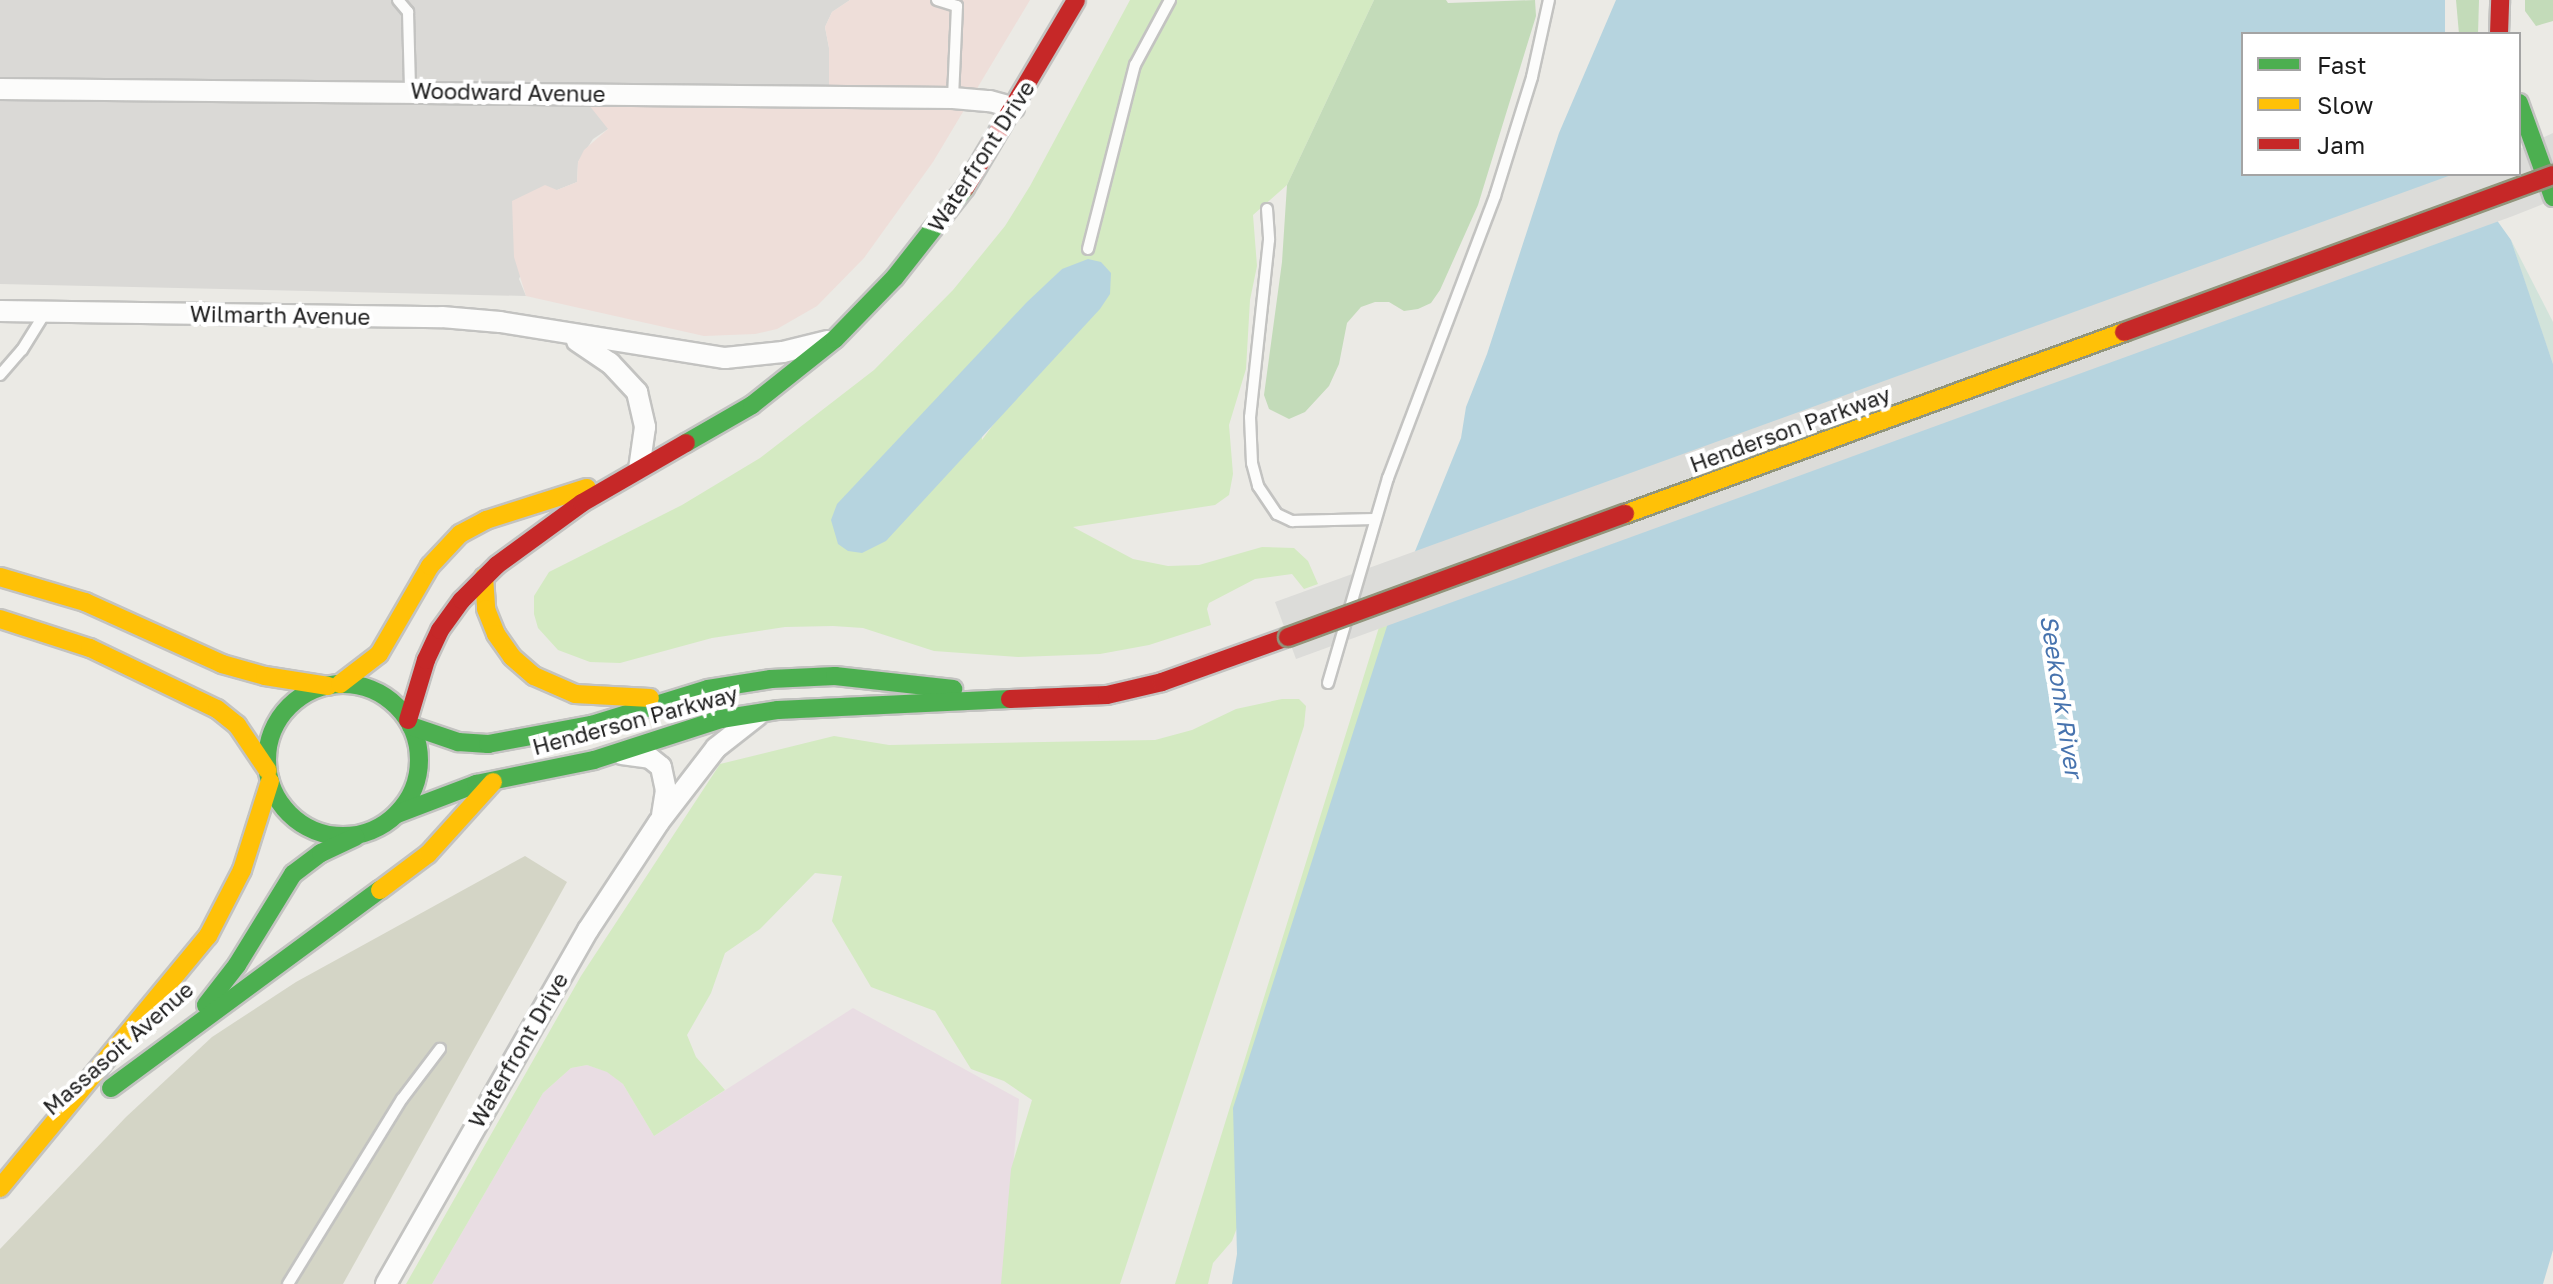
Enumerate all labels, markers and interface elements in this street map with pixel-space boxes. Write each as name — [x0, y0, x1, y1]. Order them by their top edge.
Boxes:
legend — [2241, 32, 2521, 176]
text: Fast — [2317, 50, 2367, 79]
street label: Waterfront Drive — [922, 76, 1040, 236]
street label: Woodward Avenue — [410, 77, 606, 107]
text: Slow — [2317, 90, 2373, 119]
text: Jam — [2317, 130, 2365, 159]
street label: Wilmarth Avenue — [190, 300, 370, 330]
street label: Henderson Parkway — [1686, 380, 1894, 478]
water label: Seekonk River — [2035, 613, 2089, 779]
street label: Henderson Parkway — [530, 680, 740, 760]
street label: Waterfront Drive — [463, 968, 573, 1132]
street label: Massasoit Avenue — [38, 976, 198, 1120]

